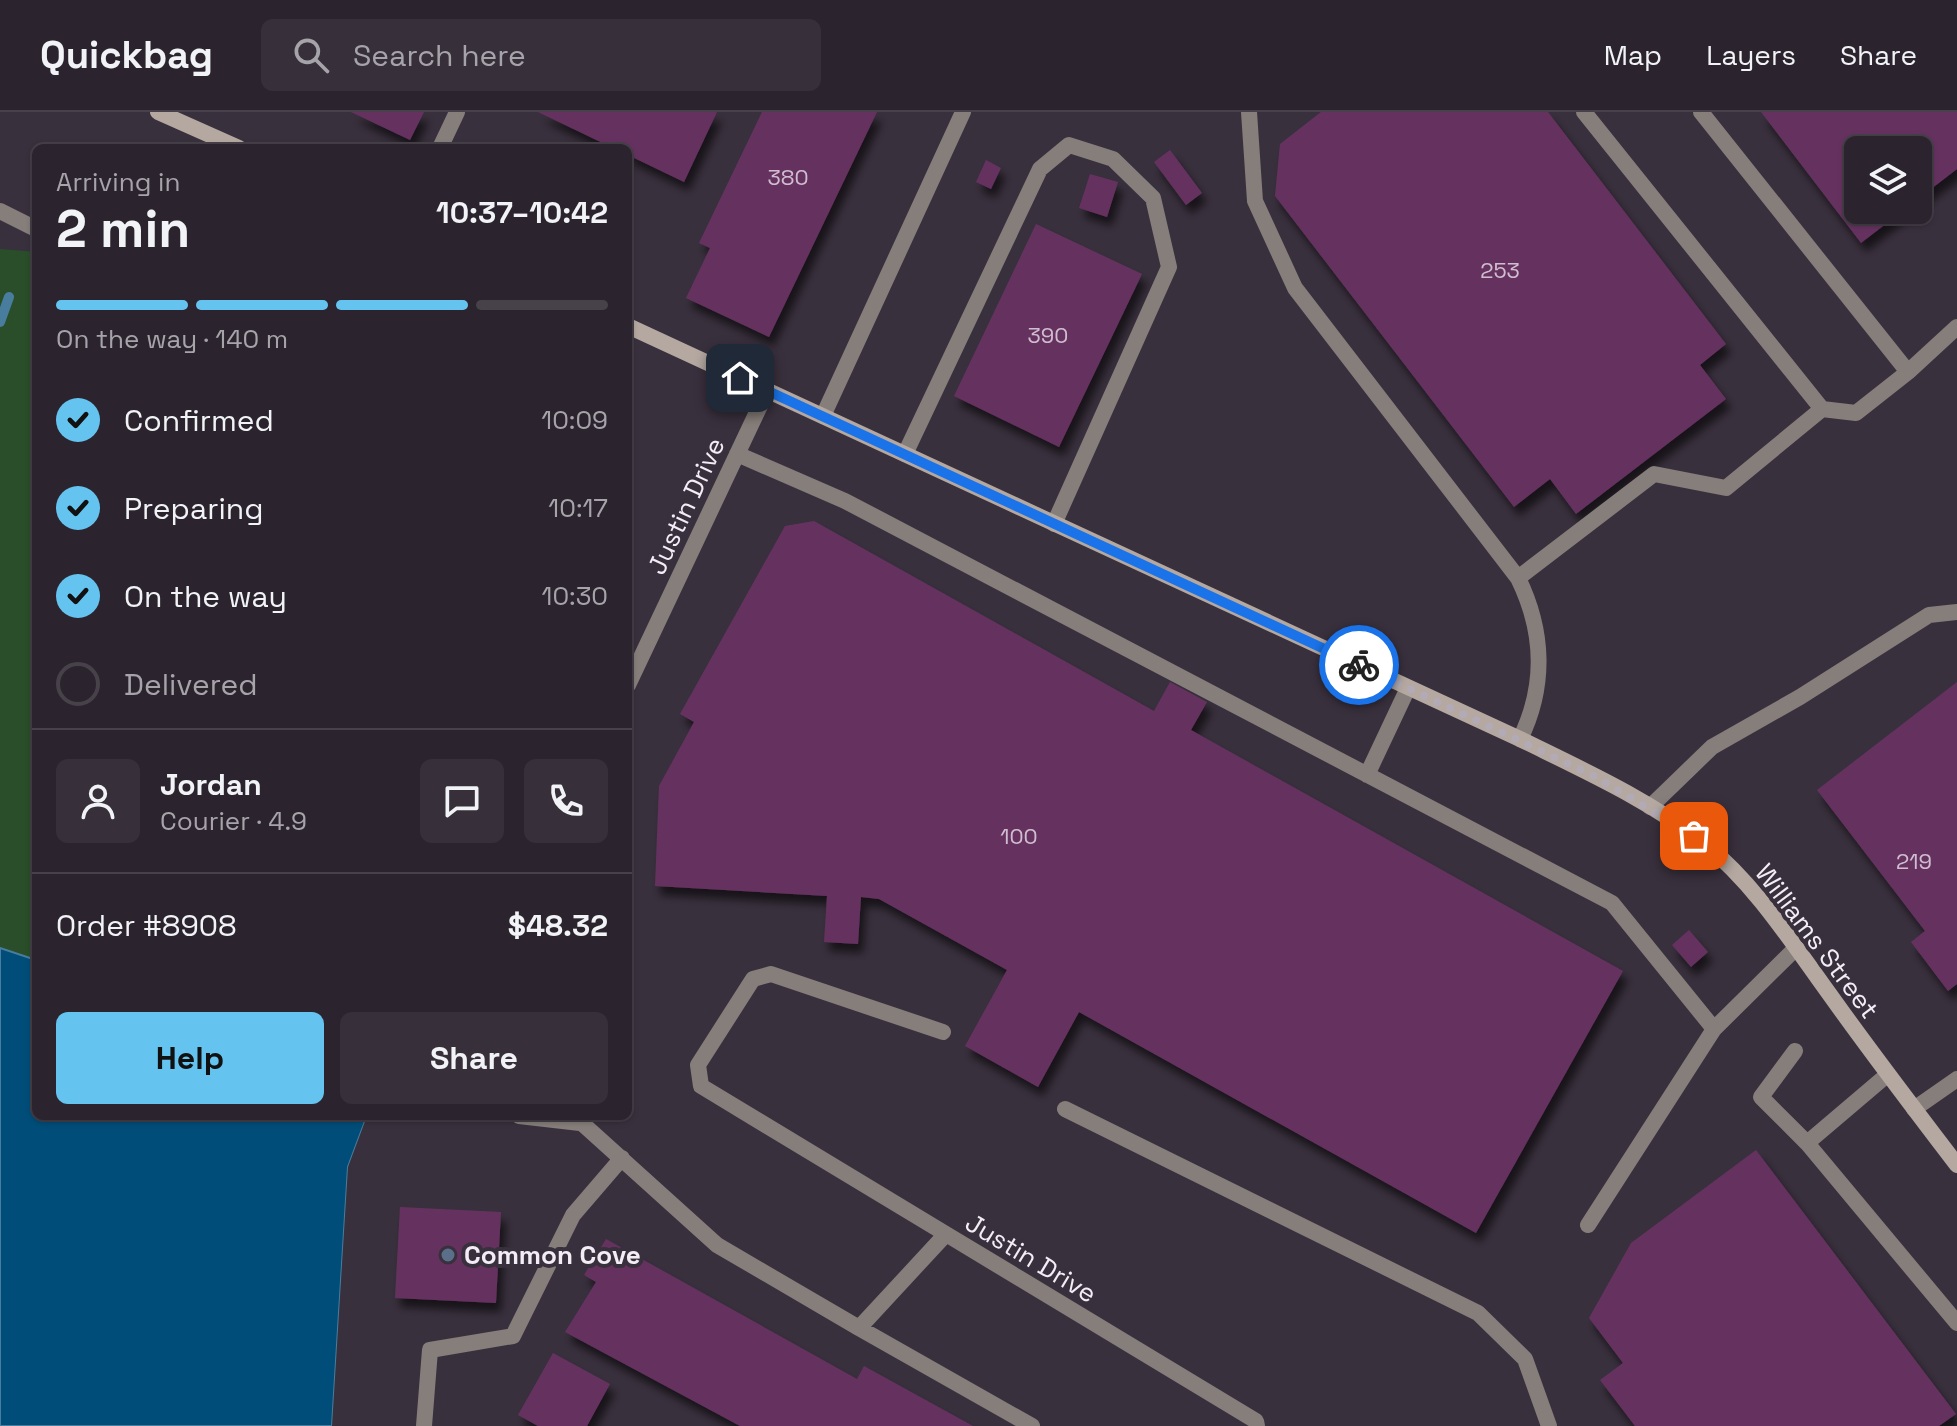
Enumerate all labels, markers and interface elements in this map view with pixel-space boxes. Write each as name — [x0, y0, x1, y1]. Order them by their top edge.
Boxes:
search box — [261, 19, 821, 91]
text: Quickbag — [40, 31, 213, 79]
icon: search — [289, 33, 333, 77]
text: Search here — [353, 36, 526, 75]
text: Map — [1604, 37, 1662, 73]
text: Layers — [1706, 37, 1796, 73]
text: Share — [1840, 37, 1917, 73]
map controls — [1844, 136, 1932, 224]
button: layers — [1844, 136, 1932, 224]
house number: 380 — [767, 163, 809, 191]
text: Arriving in — [56, 165, 180, 199]
text: 10:37–10:42 — [436, 193, 608, 232]
text: 2 min — [56, 196, 190, 262]
house number: 253 — [1480, 256, 1520, 284]
house number: 390 — [1028, 321, 1068, 349]
text: On the way · 140 m — [56, 322, 288, 356]
pin — [706, 344, 774, 412]
icon: home — [718, 356, 762, 400]
icon: check — [56, 398, 100, 442]
text: Confirmed — [124, 401, 274, 440]
text: 10:09 — [541, 403, 608, 437]
street label: Justin Drive — [639, 432, 733, 580]
icon: check — [56, 486, 100, 530]
text: Preparing — [124, 489, 263, 528]
text: 10:17 — [548, 491, 608, 525]
icon: check — [56, 574, 100, 618]
text: On the way — [124, 577, 287, 616]
text: 10:30 — [542, 579, 608, 613]
courier — [1319, 625, 1399, 705]
icon: bike — [1337, 643, 1381, 687]
text: Delivered — [124, 665, 258, 704]
button: person — [56, 759, 140, 843]
button: chat — [420, 759, 504, 843]
button: phone — [524, 759, 608, 843]
text: Jordan — [160, 765, 262, 804]
pin — [1660, 802, 1728, 870]
text: Courier · 4.9 — [160, 804, 307, 838]
icon: bag — [1672, 814, 1716, 858]
house number: 100 — [1000, 822, 1038, 850]
house number: 219 — [1896, 847, 1932, 875]
street label: Williams Street — [1748, 857, 1886, 1025]
text: Order #8908 — [56, 906, 237, 945]
text: $48.32 — [508, 906, 608, 945]
button: Help — [56, 1012, 324, 1104]
button: Share — [340, 1012, 608, 1104]
street label: Justin Drive — [959, 1205, 1103, 1311]
place label: Common Cove — [464, 1238, 641, 1272]
marker: Common Cove — [439, 1246, 457, 1264]

